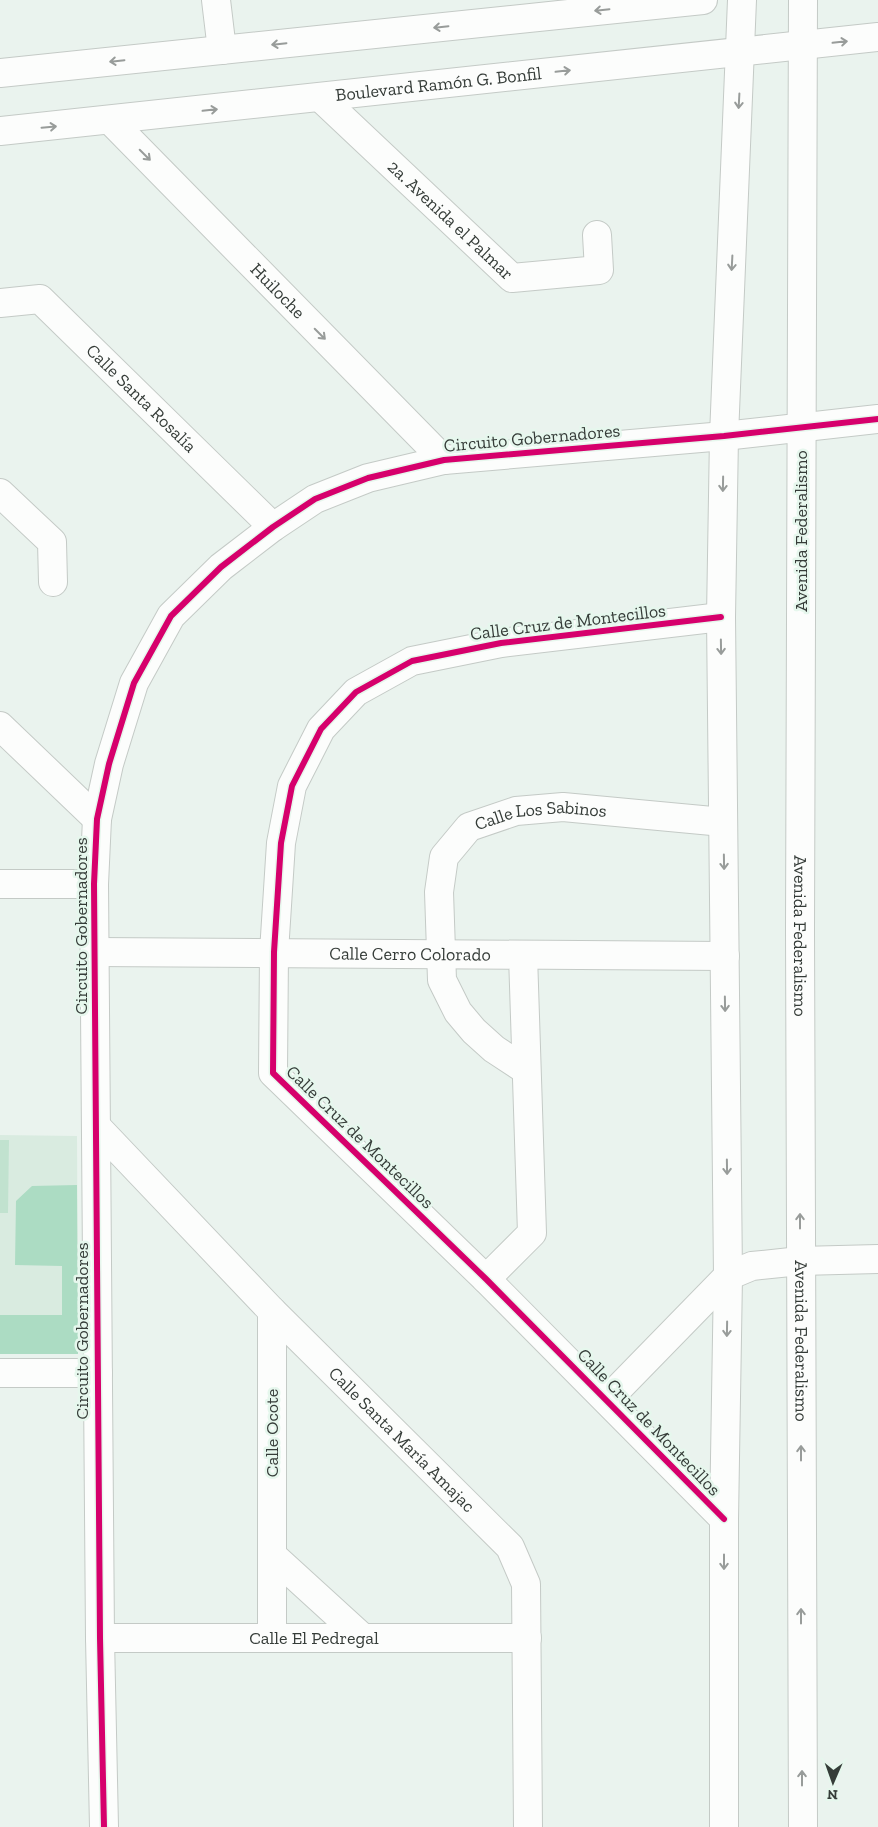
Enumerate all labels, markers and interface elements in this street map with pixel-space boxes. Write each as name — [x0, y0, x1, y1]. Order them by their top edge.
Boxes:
one-way arrow — [595, 5, 611, 15]
one-way arrow — [433, 22, 449, 32]
one-way arrow — [832, 37, 848, 47]
one-way arrow — [271, 39, 287, 49]
one-way arrow — [110, 56, 126, 66]
street label: Boulevard Ramón G. Bonfil — [334, 62, 543, 106]
one-way arrow — [555, 67, 571, 76]
one-way arrow — [734, 92, 744, 108]
one-way arrow — [202, 105, 218, 115]
one-way arrow — [40, 122, 56, 131]
one-way arrow — [139, 149, 151, 162]
street label: 2a. Avenida el Palmar — [383, 156, 518, 284]
one-way arrow — [727, 255, 736, 271]
street label: Huiloche — [246, 258, 310, 323]
one-way arrow — [314, 327, 326, 340]
street label: Calle Santa Rosalía — [82, 339, 201, 457]
street label: Circuito Gobernadores — [443, 419, 621, 457]
street label: Avenida Federalismo — [790, 450, 812, 612]
one-way arrow — [718, 476, 728, 492]
street label: Calle Cruz de Montecillos — [469, 599, 667, 645]
one-way arrow — [716, 638, 726, 655]
street label: Calle Los Sabinos — [472, 796, 608, 835]
street label: Circuito Gobernadores — [70, 837, 92, 1015]
one-way arrow — [719, 854, 728, 870]
street label: Avenida Federalismo — [789, 855, 811, 1017]
street label: Calle Cerro Colorado — [329, 942, 491, 966]
one-way arrow — [720, 996, 730, 1012]
street label: Calle Cruz de Montecillos — [282, 1061, 439, 1213]
one-way arrow — [722, 1158, 732, 1175]
one-way arrow — [795, 1213, 805, 1230]
street label: Circuito Gobernadores — [71, 1242, 93, 1420]
street label: Avenida Federalismo — [790, 1260, 813, 1422]
one-way arrow — [722, 1321, 732, 1337]
street label: Calle Cruz de Montecillos — [573, 1344, 725, 1501]
street label: Calle Santa María Amajac — [324, 1362, 480, 1517]
street label: Calle Ocote — [261, 1389, 283, 1477]
one-way arrow — [796, 1446, 806, 1462]
one-way arrow — [719, 1554, 729, 1570]
one-way arrow — [796, 1608, 806, 1624]
street label: Calle El Pedregal — [249, 1627, 379, 1649]
north arrow — [808, 1757, 858, 1807]
one-way arrow — [797, 1771, 807, 1787]
text: N — [827, 1786, 838, 1803]

